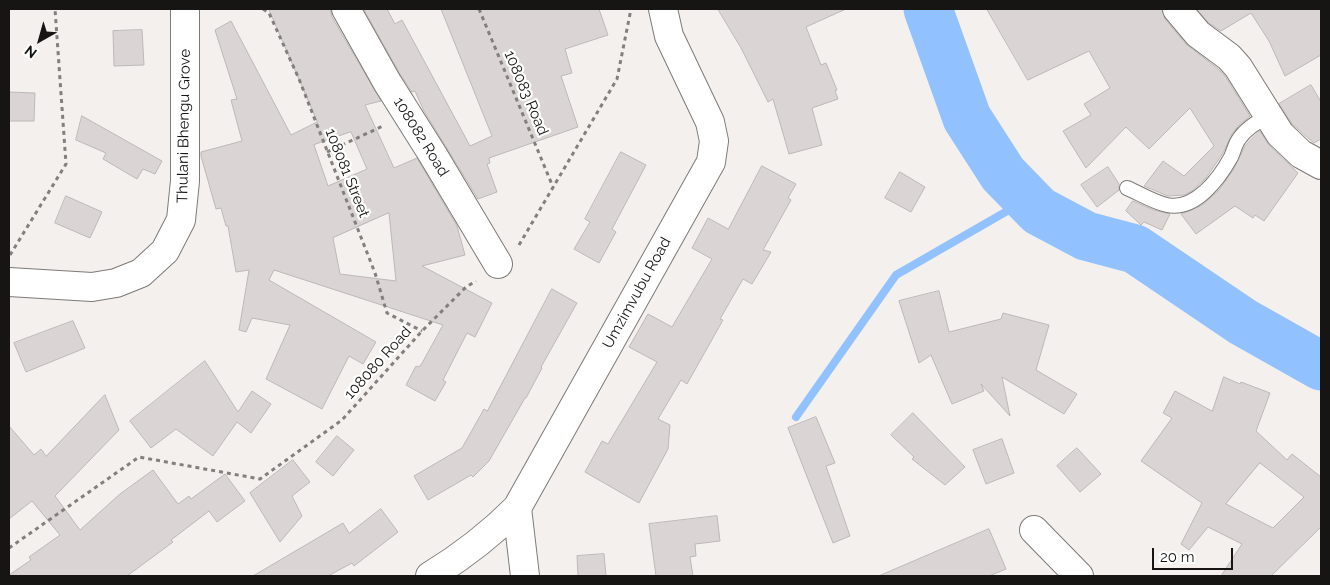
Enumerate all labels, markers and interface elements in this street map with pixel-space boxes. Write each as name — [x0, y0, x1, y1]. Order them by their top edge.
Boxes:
north arrow — [15, 15, 65, 65]
text: N — [22, 42, 40, 61]
street label: 108083 Road — [500, 48, 552, 138]
street label: Thulani Bhengu Grove — [174, 49, 194, 203]
street label: 108082 Road — [389, 94, 453, 180]
street label: 108081 Street — [321, 126, 373, 220]
street label: Umzimvubu Road — [599, 234, 675, 352]
street label: 108080 Road — [341, 323, 415, 403]
scale bar — [1155, 538, 1236, 570]
text: 20 m — [1160, 548, 1195, 566]

